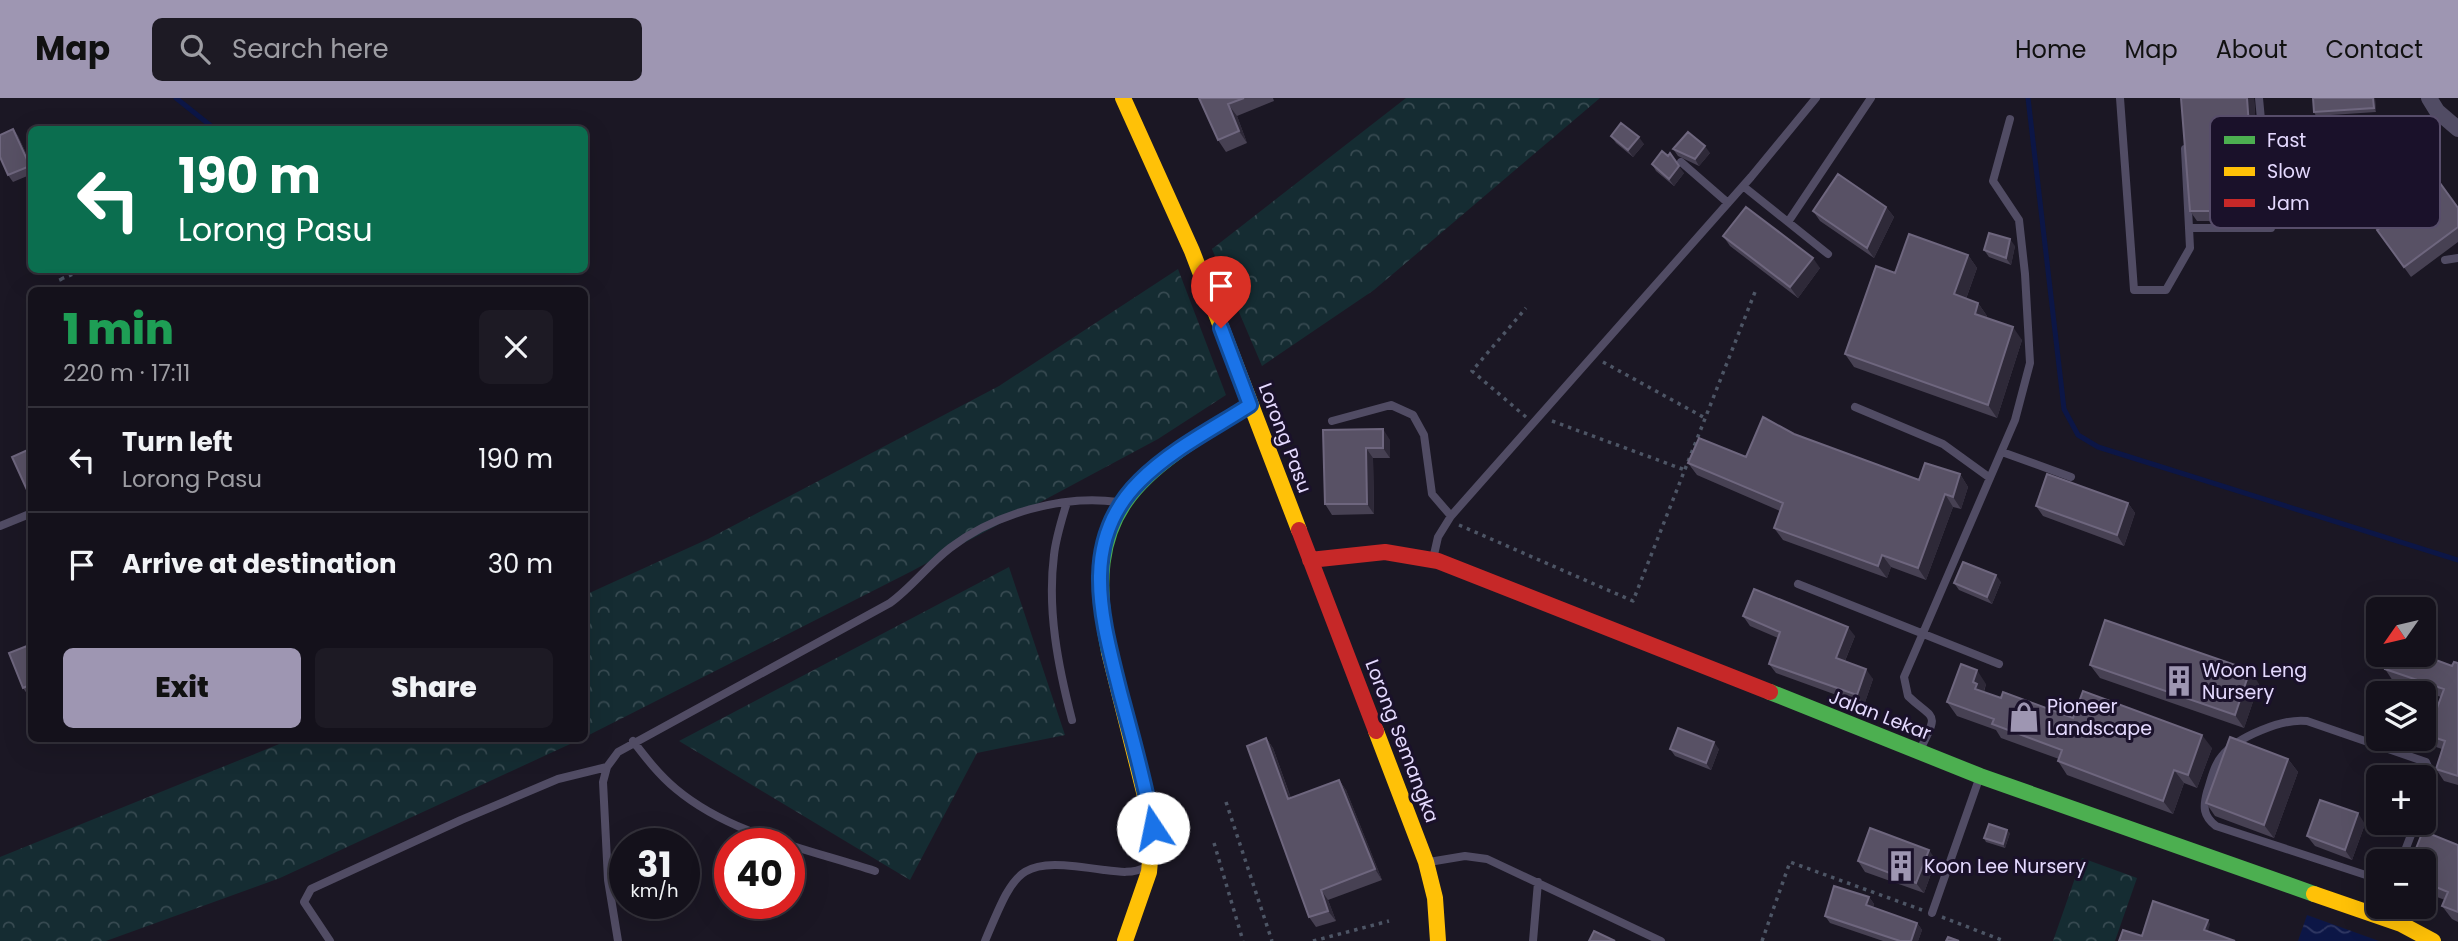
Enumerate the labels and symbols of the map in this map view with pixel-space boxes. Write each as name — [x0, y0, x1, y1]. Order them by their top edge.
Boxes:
legend — [2210, 116, 2440, 228]
text: Fast — [2267, 127, 2306, 154]
text: Slow — [2267, 158, 2311, 185]
text: Jam — [2267, 190, 2309, 217]
pin — [1191, 256, 1251, 328]
street label: Lorong Pasu — [1252, 379, 1318, 497]
north arrow — [2366, 597, 2436, 667]
street label: Lorong Semangka — [1358, 656, 1446, 826]
place label: Woon Leng Nursery — [2202, 657, 2307, 706]
building icon: Woon Leng Nursery — [2162, 664, 2196, 698]
street label: Jalan Lekar — [1825, 683, 1935, 747]
place label: Pioneer Landscape — [2047, 693, 2152, 742]
shop icon: Pioneer Landscape — [2007, 700, 2041, 734]
position arrow — [1116, 791, 1190, 865]
speed limit sign: 40 — [714, 828, 805, 919]
building icon: Koon Lee Nursery — [1884, 849, 1918, 883]
place label: Koon Lee Nursery — [1924, 853, 2086, 880]

